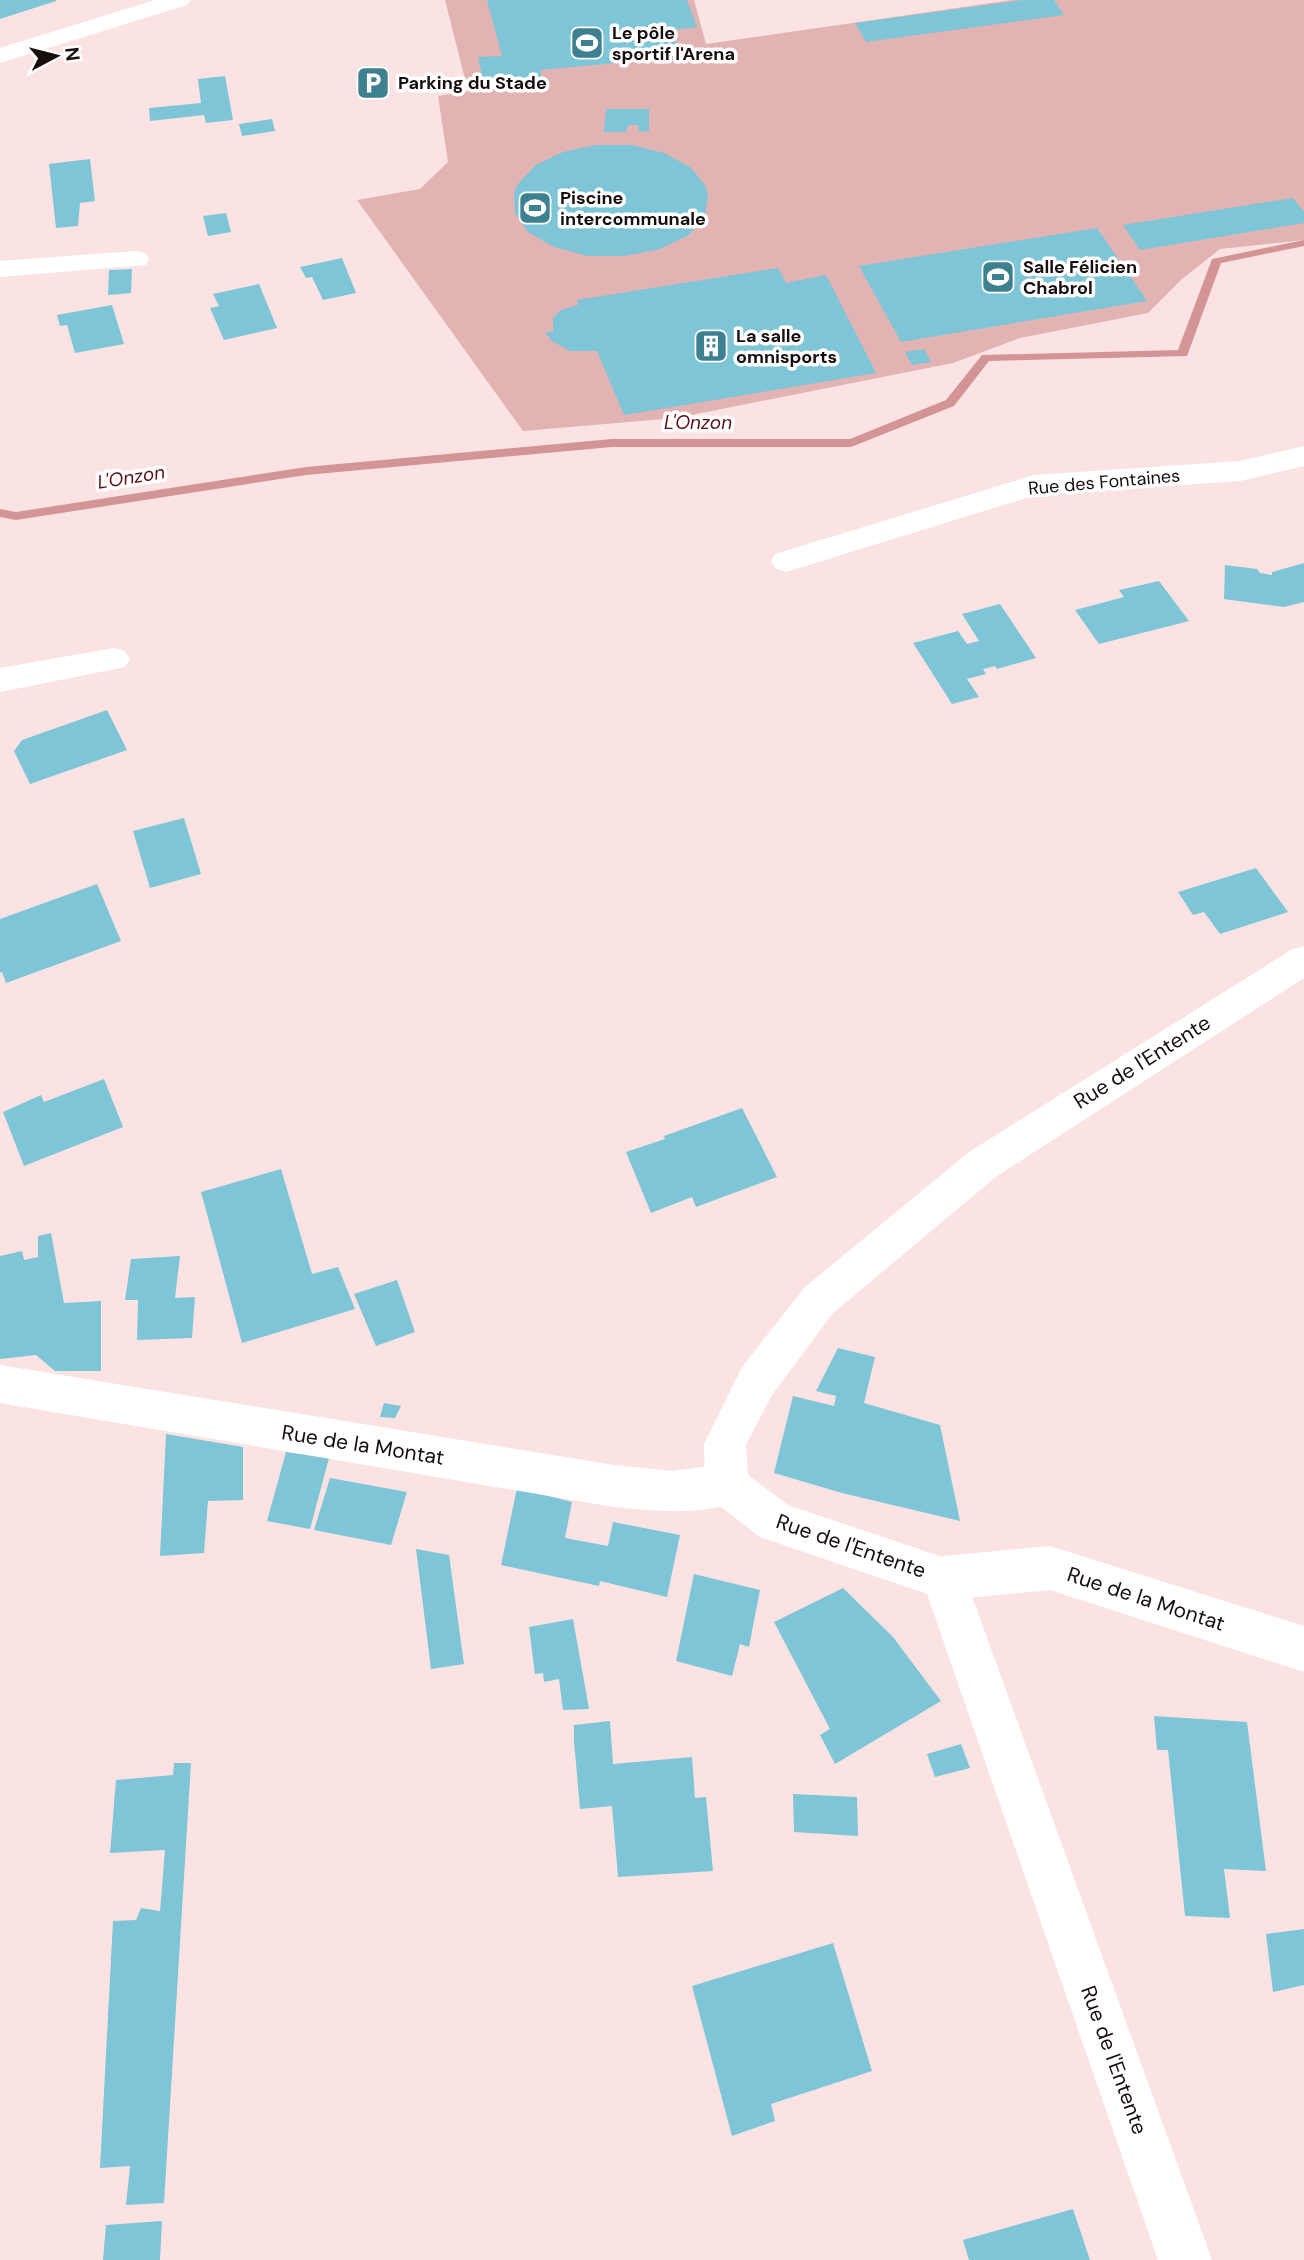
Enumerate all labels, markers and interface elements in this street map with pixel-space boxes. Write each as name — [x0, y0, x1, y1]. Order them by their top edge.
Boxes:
north arrow — [21, 21, 91, 91]
place label: Le pôle sportif l'Arena — [612, 21, 735, 66]
sports icon: Le pôle sportif l'Arena — [568, 24, 606, 62]
text: N — [59, 46, 86, 62]
parking icon: Parking du Stade — [354, 64, 392, 102]
place label: Parking du Stade — [398, 71, 547, 95]
place label: Piscine intercommunale — [560, 186, 706, 231]
sports icon: Piscine intercommunale — [516, 189, 554, 227]
place label: Salle Félicien Chabrol — [1023, 255, 1137, 300]
sports icon: Salle Félicien Chabrol — [979, 258, 1017, 296]
place label: La salle omnisports — [736, 324, 837, 369]
building icon: La salle omnisports — [692, 327, 730, 365]
water label: L'Onzon — [664, 410, 732, 435]
water label: L'Onzon — [95, 459, 167, 495]
street label: Rue des Fontaines — [1027, 463, 1181, 501]
street label: Rue de l'Entente — [1068, 1009, 1216, 1115]
street label: Rue de la Montat — [280, 1418, 446, 1472]
street label: Rue de l'Entente — [772, 1507, 930, 1585]
street label: Rue de la Montat — [1064, 1560, 1228, 1638]
street label: Rue de l'Entente — [1074, 1982, 1154, 2138]

